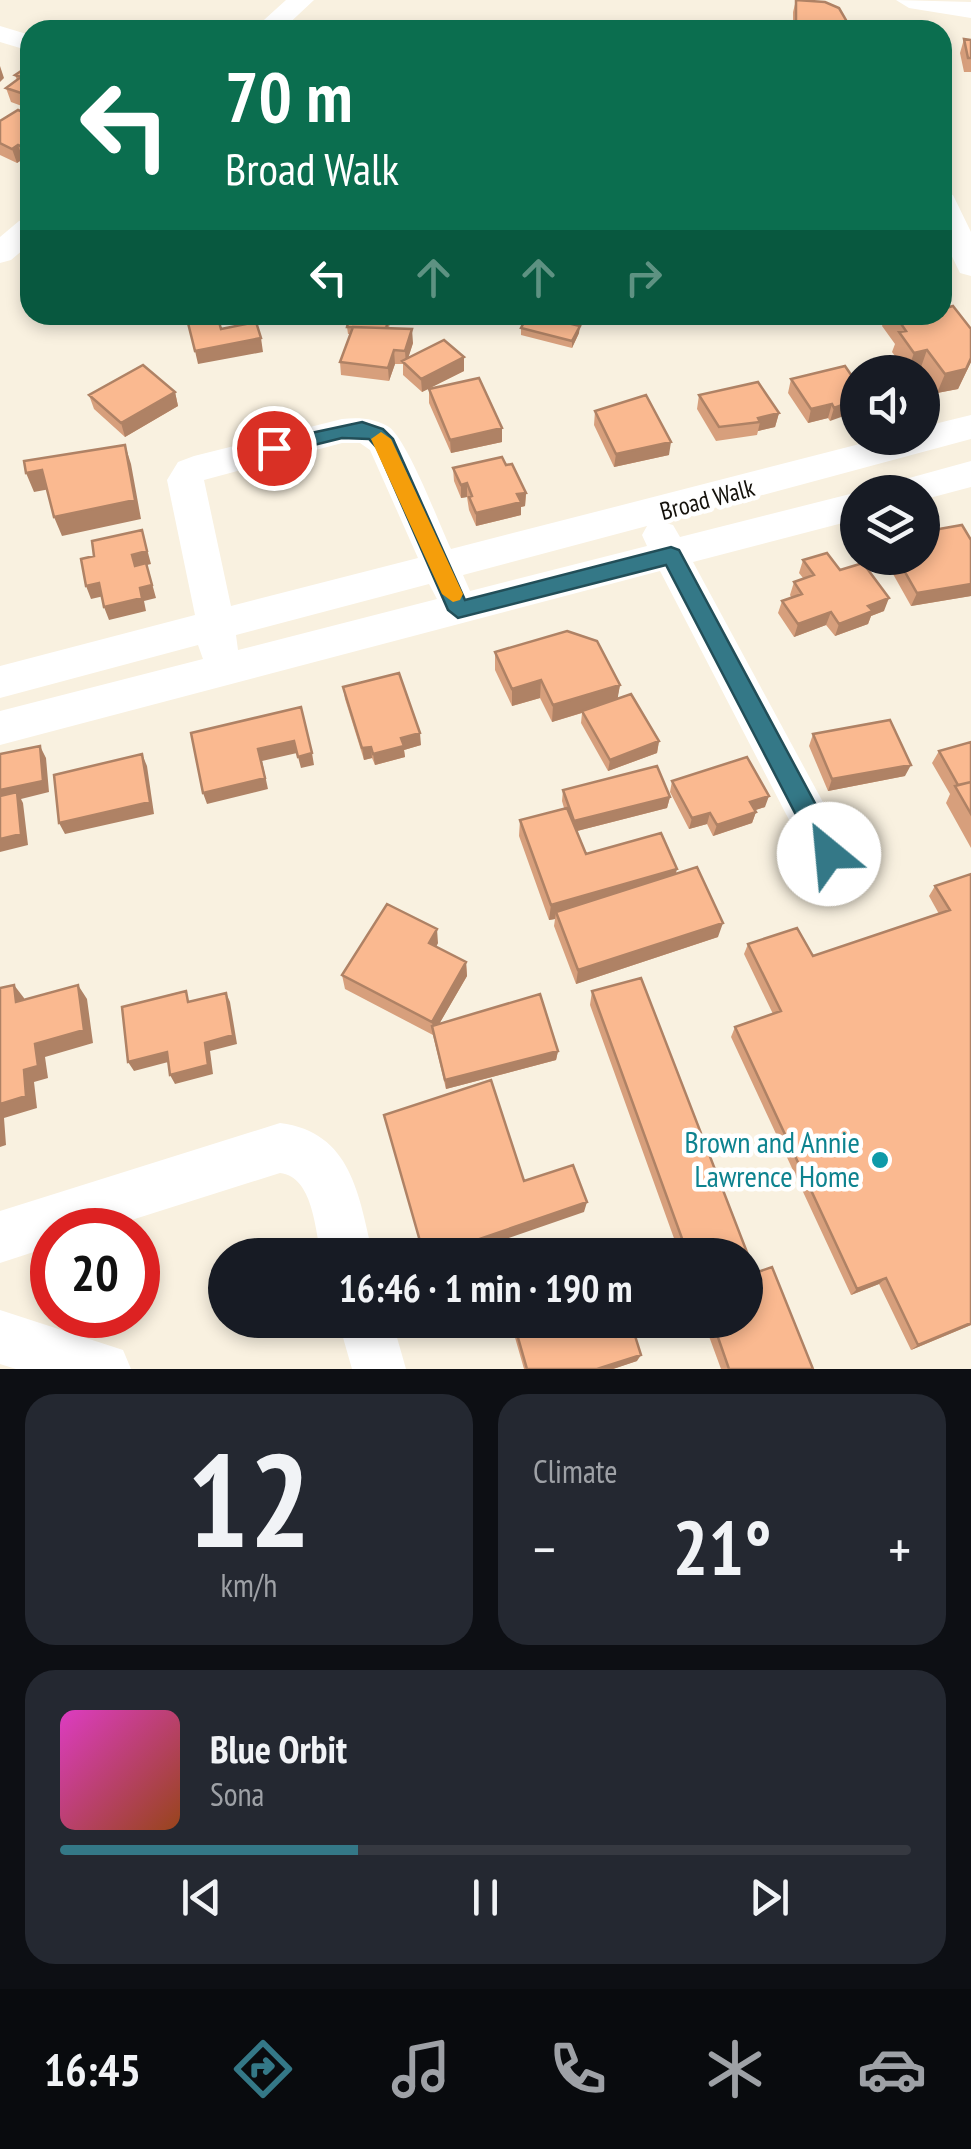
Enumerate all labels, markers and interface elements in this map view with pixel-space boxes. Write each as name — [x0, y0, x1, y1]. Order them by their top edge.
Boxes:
text: 70 m — [225, 51, 353, 141]
icon: left — [60, 60, 190, 190]
text: Broad Walk — [225, 139, 399, 197]
icon: left — [301, 250, 356, 305]
icon: ahead — [406, 250, 461, 305]
icon: ahead — [511, 250, 566, 305]
icon: right — [616, 250, 671, 305]
map controls — [840, 355, 940, 575]
button: sound — [840, 355, 940, 455]
pin — [232, 406, 317, 491]
icon: arrive — [247, 421, 302, 476]
street label: Broad Walk — [656, 471, 758, 527]
button: layers — [840, 475, 940, 575]
position arrow — [777, 802, 881, 906]
place label: Brown and Annie Lawrence Home — [685, 1122, 860, 1195]
marker: Brown and Annie Lawrence Home — [869, 1149, 891, 1171]
speed limit sign: 20 — [30, 1208, 160, 1338]
text: 16:46 · 1 min · 190 m — [339, 1263, 632, 1312]
text: 12 — [187, 1415, 311, 1583]
text: Climate — [533, 1450, 617, 1492]
text: 21° — [672, 1499, 772, 1596]
text: − — [533, 1513, 556, 1584]
text: + — [888, 1513, 911, 1584]
text: km/h — [221, 1564, 277, 1606]
text: Blue Orbit — [210, 1724, 347, 1773]
text: Sona — [210, 1773, 264, 1815]
icon: previous — [174, 1870, 229, 1925]
icon: pause — [458, 1870, 513, 1925]
icon: next — [742, 1870, 797, 1925]
icon: directions — [228, 2034, 298, 2104]
icon: music — [386, 2034, 456, 2104]
icon: phone — [543, 2034, 613, 2104]
icon: climate — [700, 2034, 770, 2104]
icon: car — [857, 2034, 927, 2104]
text: 16:45 — [44, 2040, 141, 2098]

